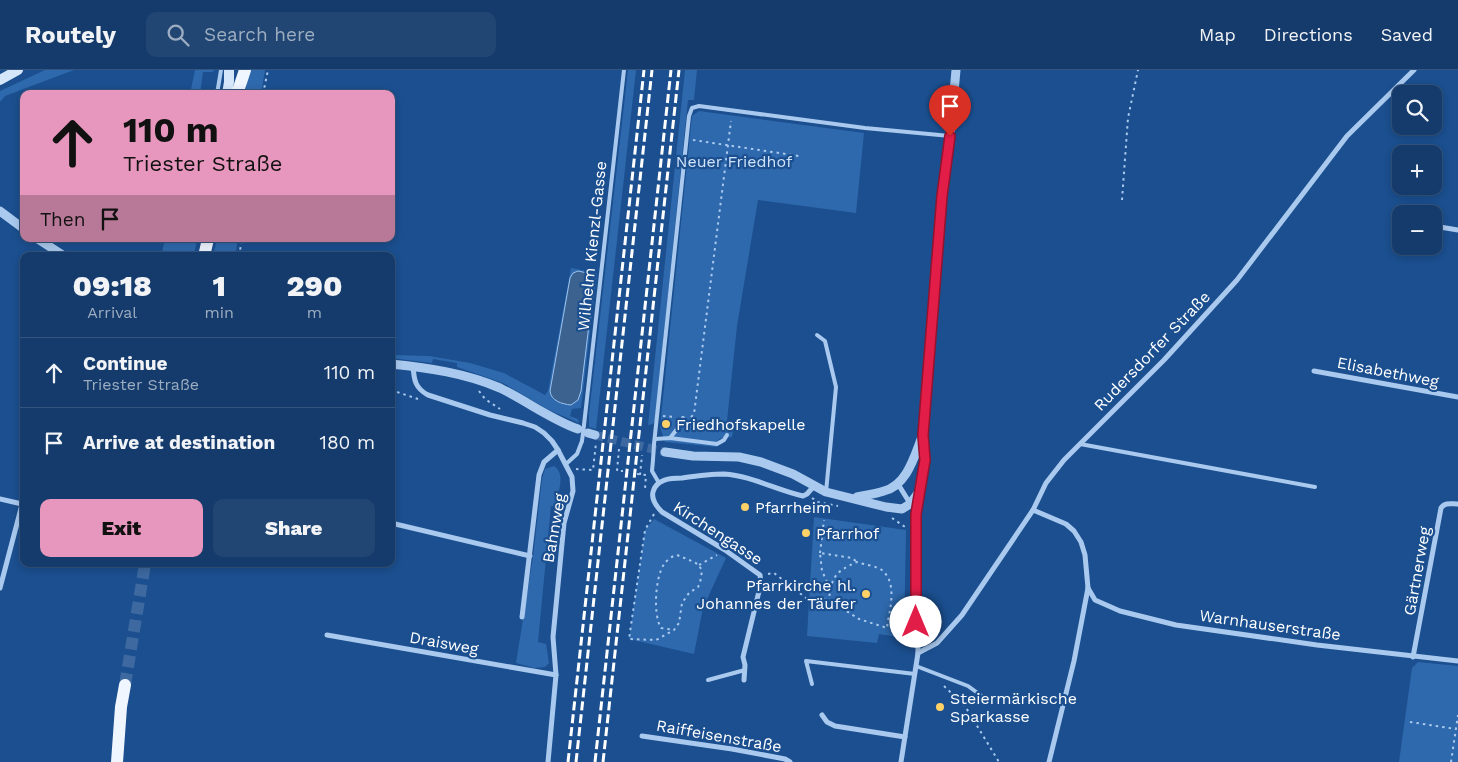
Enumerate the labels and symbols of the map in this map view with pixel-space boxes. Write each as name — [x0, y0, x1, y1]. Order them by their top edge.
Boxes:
pin — [929, 85, 971, 136]
park label: Neuer Friedhof — [676, 152, 793, 171]
street label: Wilhelm Kienzl-Gasse — [574, 160, 610, 332]
street label: Rudersdorfer Straße — [1090, 287, 1214, 415]
street label: Elisabethweg — [1336, 353, 1441, 391]
place label: Friedhofskapelle — [676, 415, 806, 434]
marker: Friedhofskapelle — [660, 418, 672, 430]
street label: Bahnweg — [539, 491, 570, 564]
street label: Kirchengasse — [670, 497, 766, 569]
place label: Pfarrheim — [755, 498, 831, 517]
marker: Pfarrheim — [739, 501, 751, 513]
place label: Pfarrhof — [816, 524, 880, 543]
street label: Gärtnerweg — [1400, 525, 1434, 617]
marker: Pfarrhof — [800, 527, 812, 539]
place label: Pfarrkirche hl. Johannes der Täufer — [696, 576, 856, 613]
marker: Pfarrkirche hl. Johannes der Täufer — [860, 588, 872, 600]
position arrow — [889, 595, 941, 647]
street label: Warnhauserstraße — [1198, 606, 1342, 644]
street label: Draisweg — [408, 628, 481, 659]
place label: Steiermärkische Sparkasse — [950, 689, 1077, 726]
marker: Steiermärkische Sparkasse — [934, 701, 946, 713]
street label: Raiffeisenstraße — [655, 716, 783, 756]

